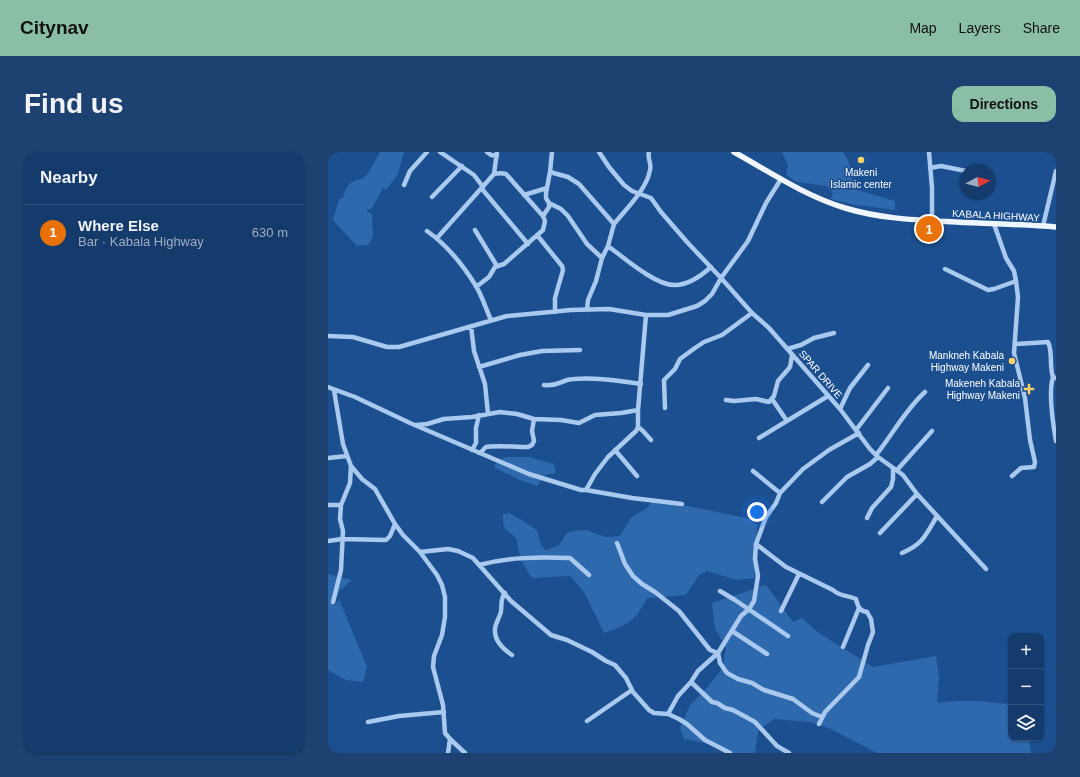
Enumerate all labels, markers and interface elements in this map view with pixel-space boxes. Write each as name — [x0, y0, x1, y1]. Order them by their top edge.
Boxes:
text: Citynav — [20, 17, 89, 38]
text: Map — [909, 20, 937, 36]
text: Layers — [959, 20, 1001, 36]
text: Share — [1023, 20, 1060, 36]
button: Directions — [952, 86, 1056, 122]
text: Find us — [24, 88, 124, 119]
marker: Makeni Islamic center — [856, 155, 866, 165]
north arrow — [960, 164, 996, 200]
place label: Makeni Islamic center — [830, 167, 893, 190]
text: Nearby — [40, 168, 98, 187]
street label: KABALA HIGHWAY — [952, 208, 1040, 223]
pin: 1 — [916, 214, 942, 244]
text: Where Else — [78, 217, 159, 234]
text: 1 — [49, 225, 57, 240]
text: 630 m — [252, 225, 288, 240]
text: Bar · Kabala Highway — [78, 234, 204, 249]
street label: SPAR DRIVE — [797, 348, 845, 401]
place label: Mankneh Kabala Highway Makeni — [929, 350, 1004, 373]
marker: Mankneh Kabala Highway Makeni — [1007, 356, 1017, 366]
place label: Makeneh Kabala Highway Makeni — [945, 378, 1020, 401]
marker: Makeneh Kabala Highway Makeni — [1023, 383, 1035, 395]
your location — [747, 502, 767, 522]
map controls — [1008, 633, 1044, 741]
button: + — [1008, 633, 1044, 669]
button: − — [1008, 669, 1044, 705]
button: layers — [1008, 705, 1044, 741]

